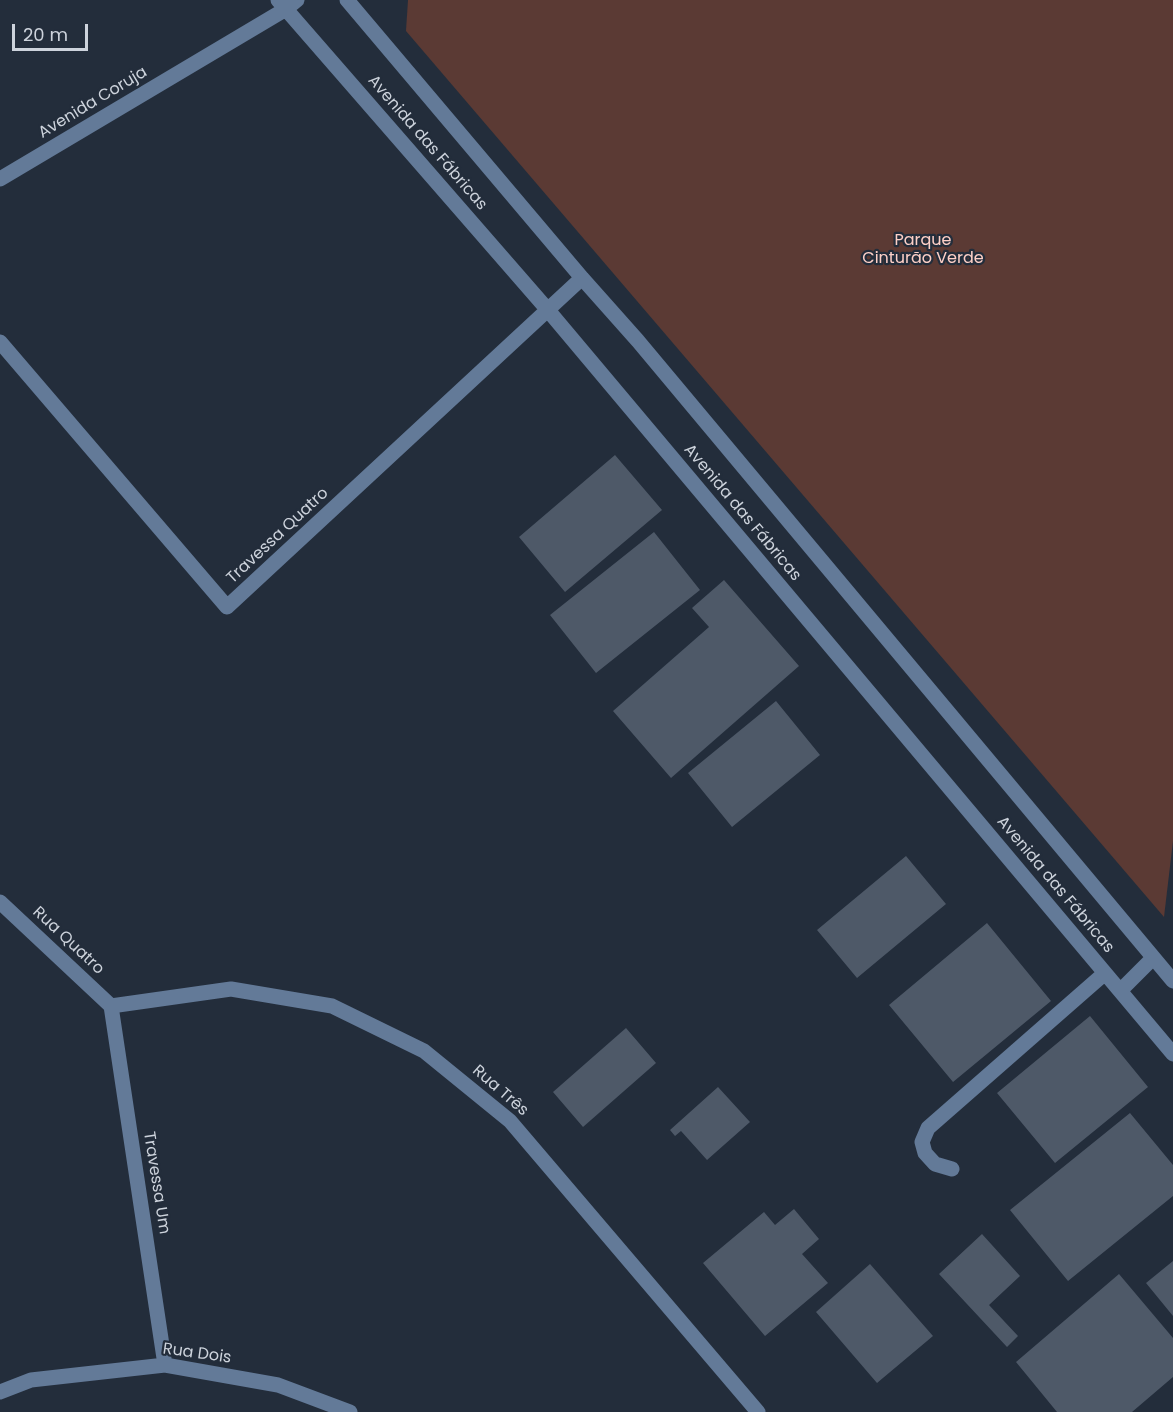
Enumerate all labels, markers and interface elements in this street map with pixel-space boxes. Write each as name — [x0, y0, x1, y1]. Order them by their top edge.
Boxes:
scale bar — [15, 12, 92, 50]
text: 20 m — [23, 22, 68, 47]
street label: Avenida Coruja — [35, 63, 151, 143]
street label: Avenida das Fábricas — [363, 72, 491, 214]
park label: Parque Cinturão Verde — [862, 231, 984, 269]
street label: Avenida das Fábricas — [679, 441, 805, 585]
street label: Travessa Quatro — [223, 484, 333, 588]
street label: Avenida das Fábricas — [992, 813, 1118, 957]
street label: Rua Quatro — [28, 903, 108, 979]
street label: Rua Três — [468, 1061, 532, 1121]
street label: Travessa Um — [138, 1130, 174, 1236]
street label: Rua Dois — [162, 1340, 232, 1368]

